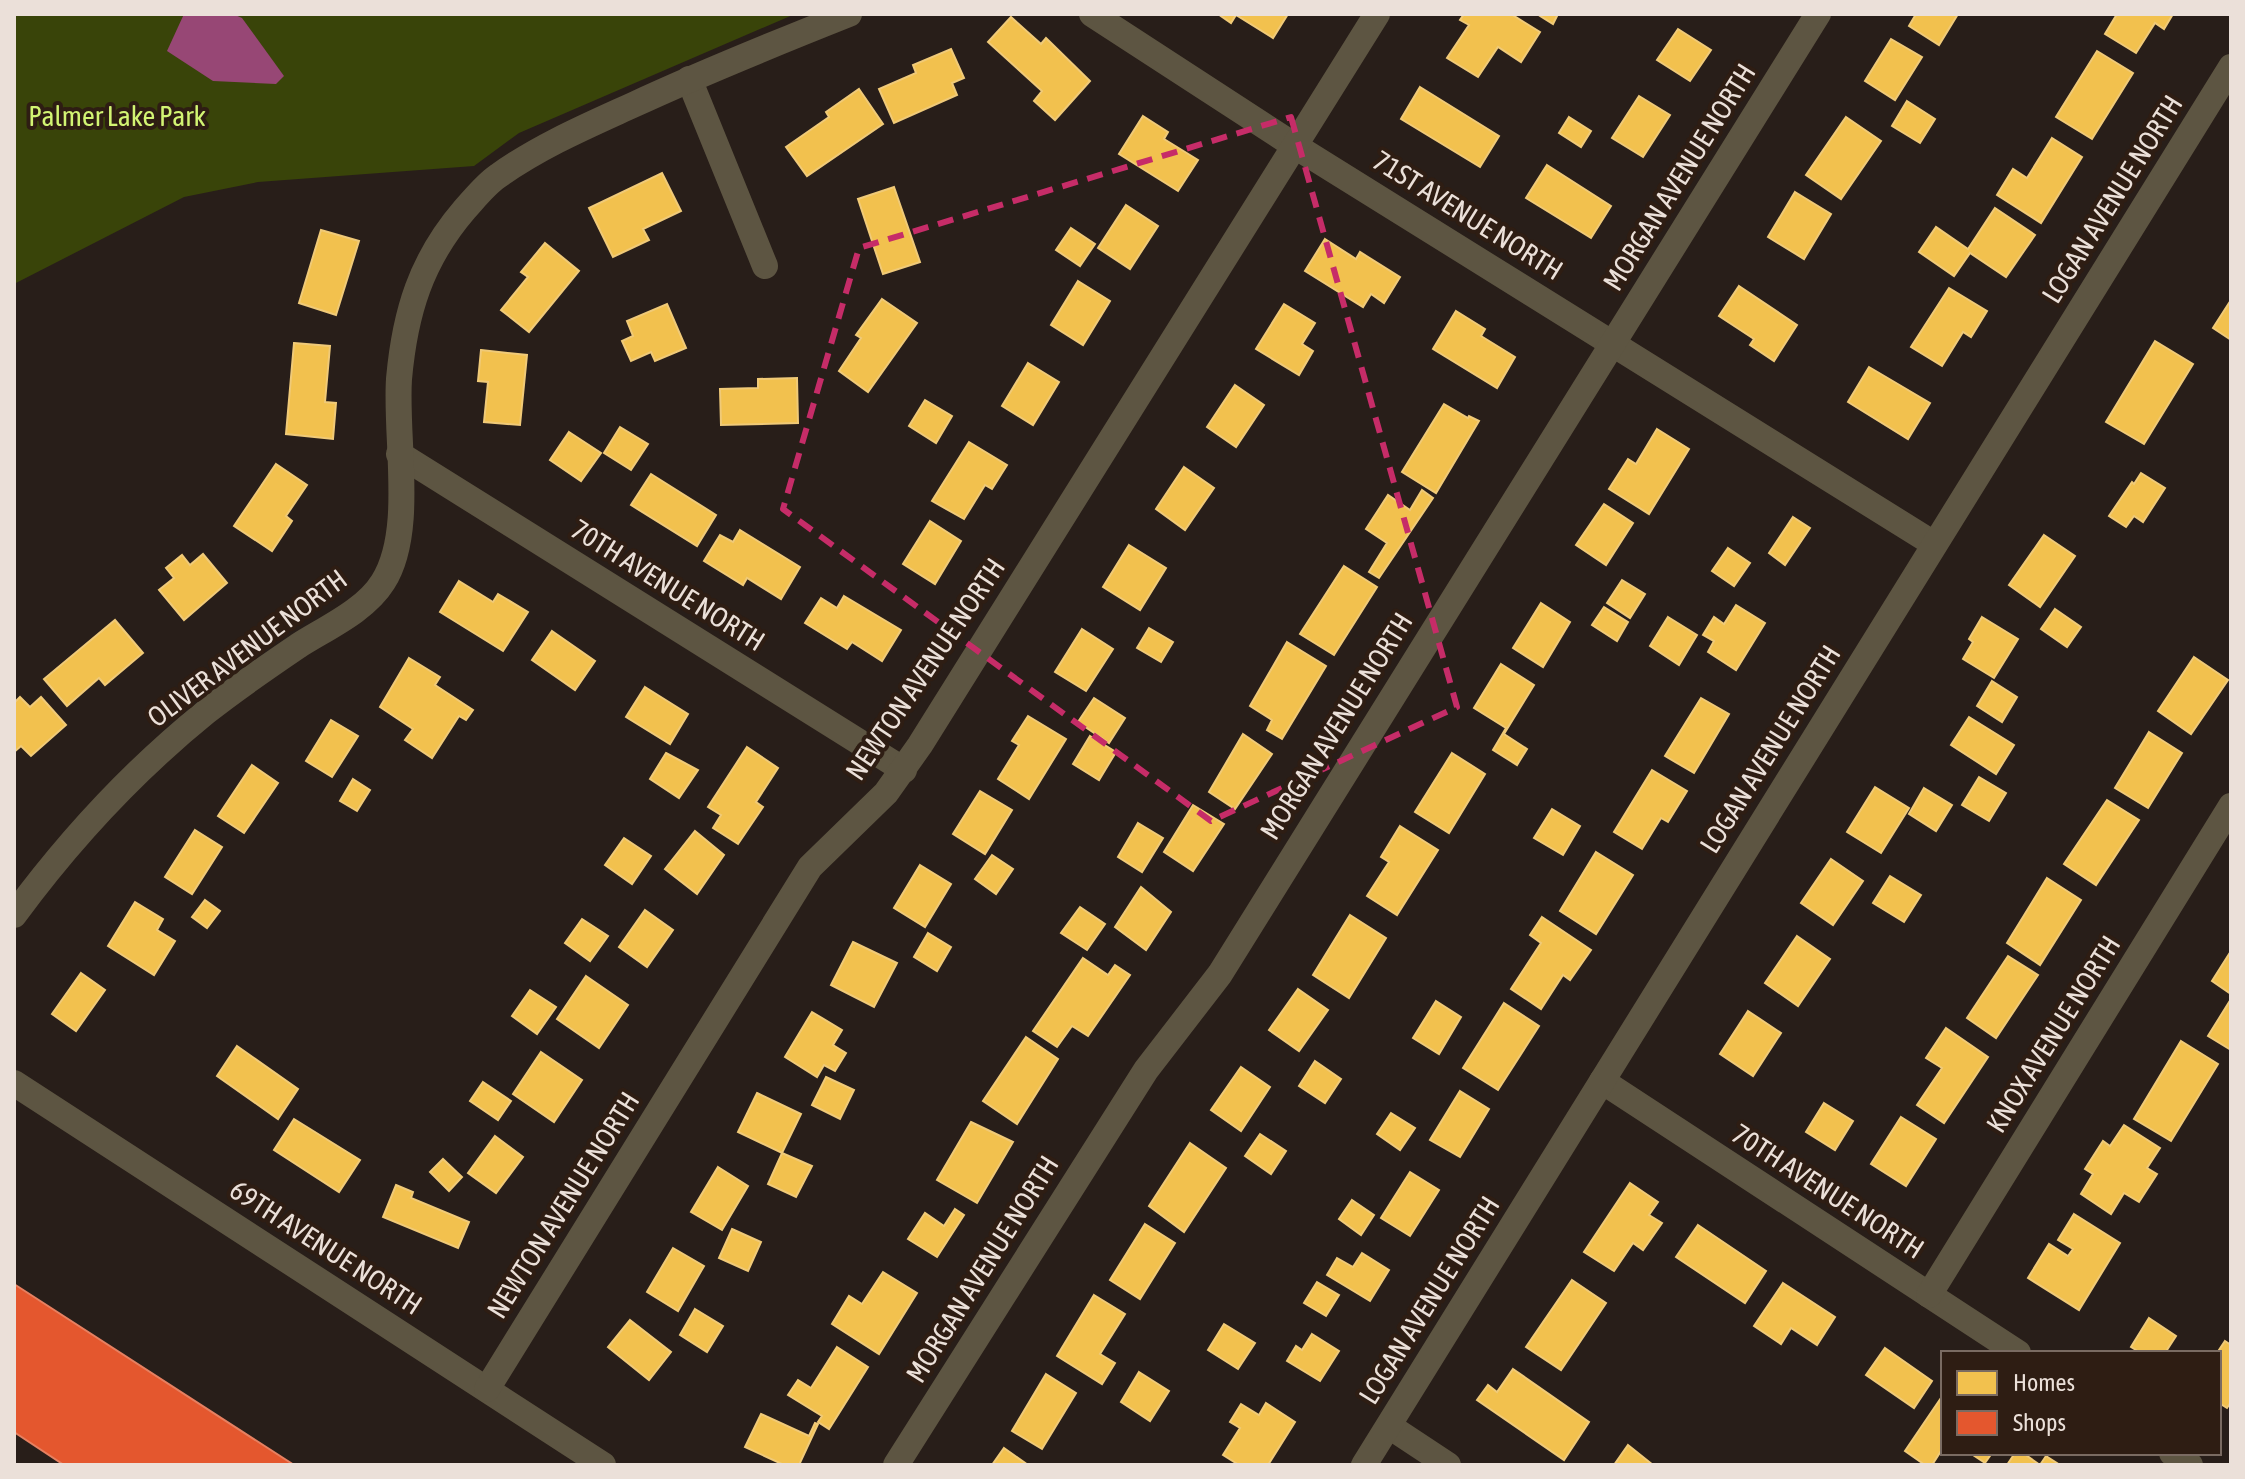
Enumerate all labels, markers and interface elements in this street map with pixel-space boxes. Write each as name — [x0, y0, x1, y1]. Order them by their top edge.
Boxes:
street label: MORGAN AVENUE NORTH — [1596, 58, 1762, 296]
street label: LOGAN AVENUE NORTH — [2035, 89, 2189, 309]
park label: Palmer Lake Park — [28, 100, 206, 132]
street label: 71ST AVENUE NORTH — [1367, 144, 1569, 286]
street label: 70TH AVENUE NORTH — [565, 513, 771, 657]
street label: NEWTON AVENUE NORTH — [839, 552, 1011, 786]
street label: OLIVER AVENUE NORTH — [141, 563, 353, 733]
street label: MORGAN AVENUE NORTH — [1253, 607, 1419, 845]
street label: LOGAN AVENUE NORTH — [1693, 639, 1847, 859]
street label: KNOX AVENUE NORTH — [1980, 930, 2126, 1138]
street label: NEWTON AVENUE NORTH — [480, 1086, 646, 1324]
street label: 70TH AVENUE NORTH — [1726, 1117, 1930, 1265]
street label: MORGAN AVENUE NORTH — [899, 1150, 1065, 1388]
street label: 69TH AVENUE NORTH — [224, 1173, 428, 1321]
street label: LOGAN AVENUE NORTH — [1352, 1190, 1506, 1410]
legend — [1941, 1351, 2221, 1455]
text: Homes — [2013, 1369, 2075, 1396]
text: Shops — [2013, 1409, 2066, 1436]

